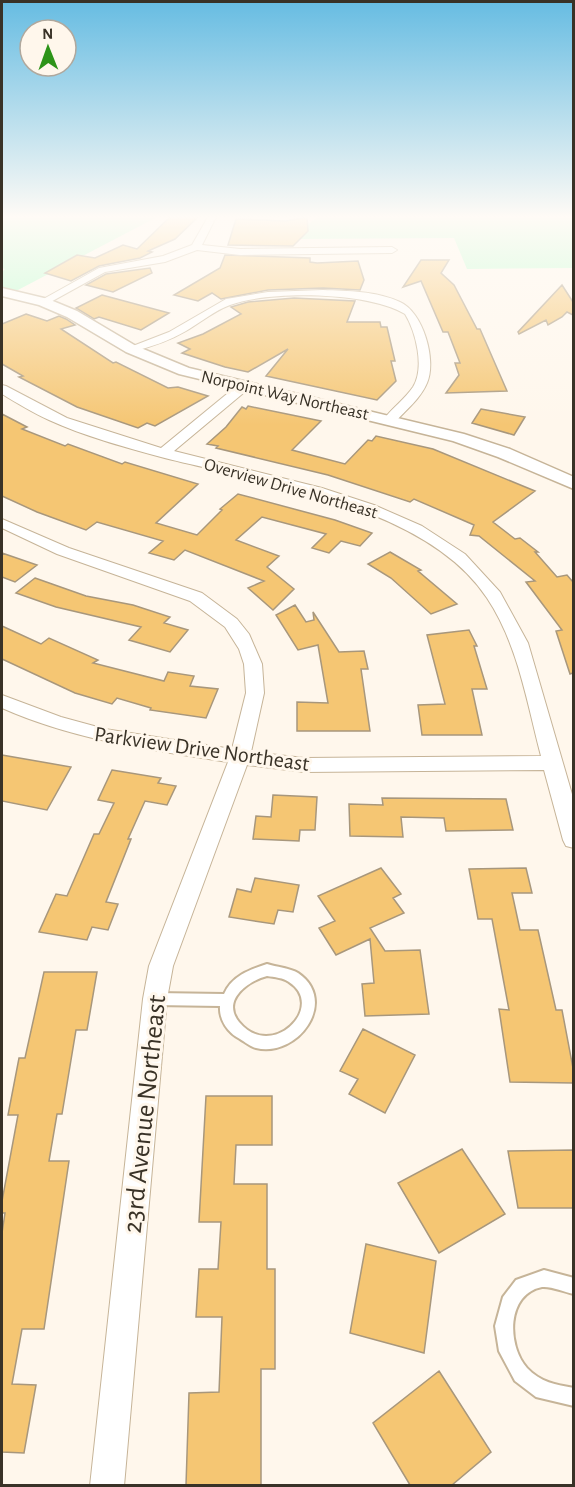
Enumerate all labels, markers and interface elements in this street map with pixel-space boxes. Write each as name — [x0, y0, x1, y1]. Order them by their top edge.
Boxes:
north arrow — [18, 18, 78, 78]
text: N — [42, 26, 53, 42]
street label: Norpoint Way Northeast — [199, 368, 370, 424]
street label: Overview Drive Northeast — [202, 456, 380, 522]
street label: Parkview Drive Northeast — [93, 723, 311, 775]
street label: 23rd Avenue Northeast — [119, 993, 170, 1235]

